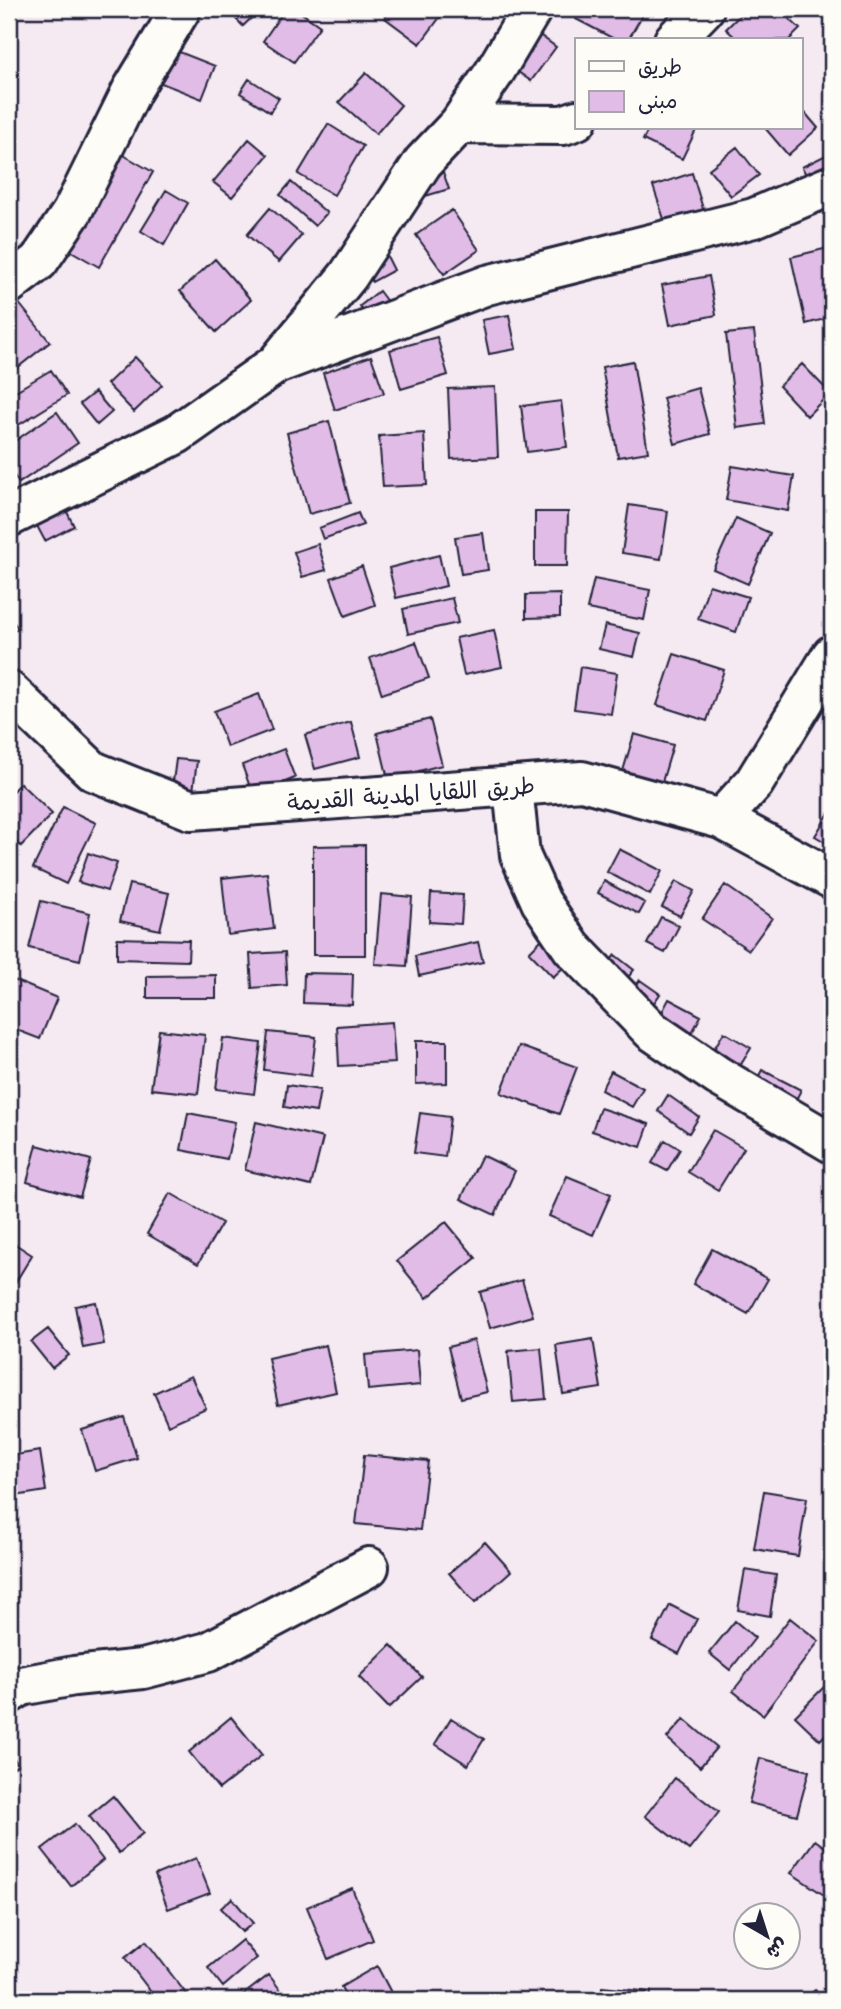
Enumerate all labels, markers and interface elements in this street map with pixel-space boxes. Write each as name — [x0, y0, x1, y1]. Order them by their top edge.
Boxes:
legend — [575, 38, 802, 130]
text: طريق — [638, 53, 682, 82]
text: مبنى — [638, 87, 677, 116]
street label: طريق اللقايا المدينة القديمة — [286, 770, 536, 820]
north arrow — [732, 1900, 802, 1970]
text: ش — [760, 1931, 793, 1965]

